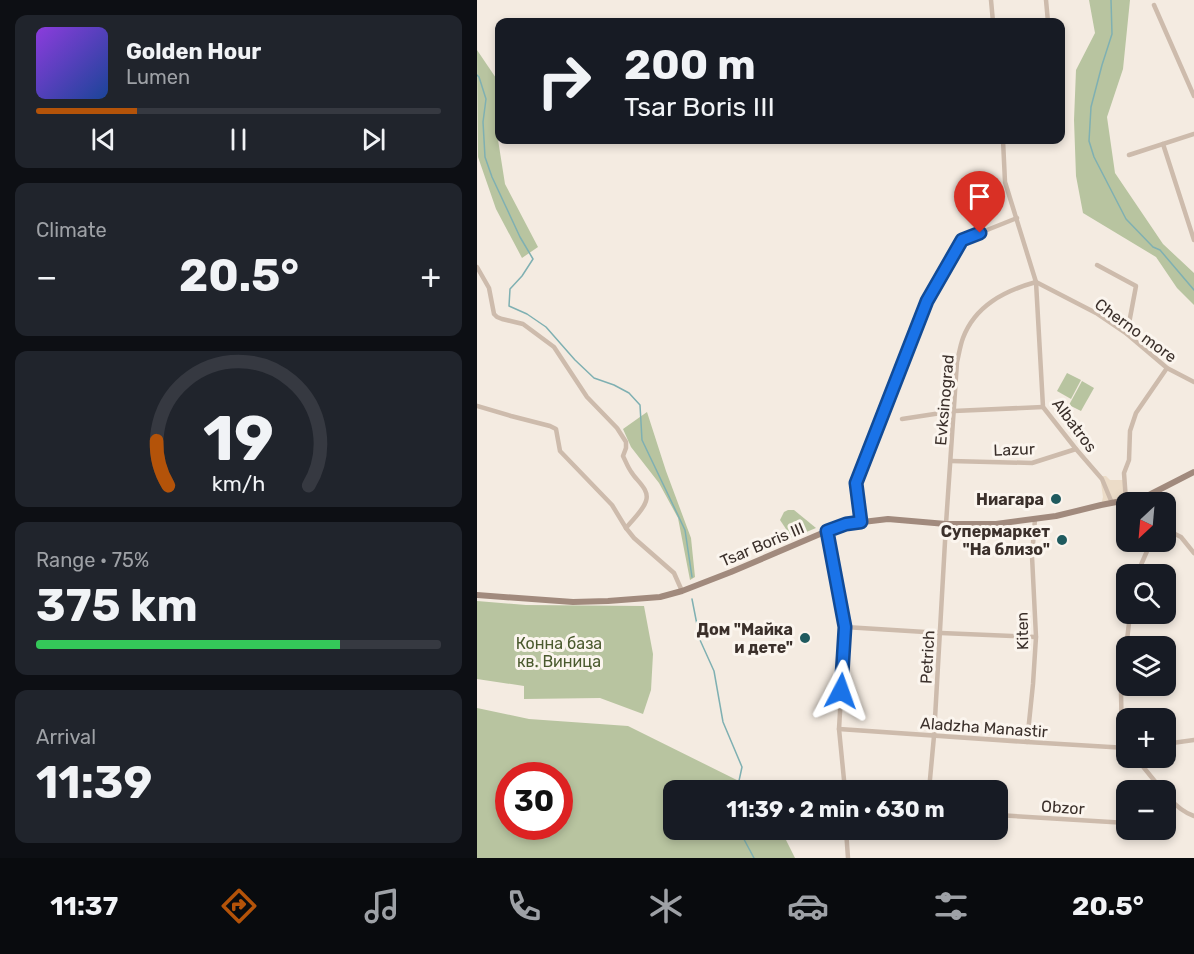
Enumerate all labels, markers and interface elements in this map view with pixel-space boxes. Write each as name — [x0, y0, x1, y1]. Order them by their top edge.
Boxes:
text: Golden Hour — [126, 38, 261, 65]
text: 200 m — [624, 40, 756, 90]
icon: right — [525, 42, 603, 120]
text: Lumen — [126, 65, 190, 89]
text: Tsar Boris III — [624, 91, 775, 123]
icon: previous — [87, 123, 120, 156]
icon: pause — [222, 123, 255, 156]
icon: next — [357, 123, 390, 156]
pin — [954, 171, 1005, 233]
icon: arrive — [963, 180, 996, 213]
text: Climate — [36, 218, 107, 242]
text: 20.5° — [179, 249, 299, 302]
text: − — [36, 257, 57, 296]
text: + — [420, 257, 441, 296]
street label: Cherno more — [1091, 294, 1180, 366]
street label: Evksinograd — [931, 354, 958, 446]
street label: Albatros — [1048, 395, 1101, 456]
text: 19 — [203, 402, 274, 476]
street label: Lazur — [993, 439, 1035, 460]
text: km/h — [212, 471, 265, 496]
place label: Ниагара — [976, 490, 1044, 509]
marker: Ниагара — [1049, 492, 1063, 506]
north arrow — [1116, 492, 1176, 552]
map controls — [1116, 492, 1176, 840]
street label: Tsar Boris III — [717, 518, 807, 571]
place label: Супермаркет "На близо" — [941, 522, 1050, 559]
marker: Супермаркет "На близо" — [1055, 533, 1069, 547]
text: Range · 75% — [36, 548, 149, 572]
button: search — [1116, 564, 1176, 624]
text: 375 km — [36, 579, 198, 632]
street label: Kiten — [1013, 612, 1032, 650]
place label: Дом "Майка и дете" — [696, 620, 793, 657]
street label: Petrich — [917, 630, 938, 684]
marker: Дом "Майка и дете" — [798, 631, 812, 645]
park label: Конна база кв. Виница — [516, 634, 602, 671]
button: layers — [1116, 636, 1176, 696]
position arrow — [809, 659, 873, 723]
button: + — [1116, 708, 1176, 768]
street label: Aladzha Manastir — [919, 714, 1048, 741]
text: Arrival — [36, 725, 96, 749]
text: 11:39 — [36, 756, 152, 809]
speed limit sign: 30 — [495, 762, 573, 840]
button: − — [1116, 780, 1176, 840]
text: 11:39 · 2 min · 630 m — [726, 796, 945, 823]
street label: Obzor — [1041, 797, 1085, 818]
icon: directions — [218, 885, 260, 927]
icon: music — [361, 885, 403, 927]
icon: phone — [503, 885, 545, 927]
icon: climate — [645, 885, 687, 927]
icon: car — [787, 885, 829, 927]
icon: filters — [930, 885, 972, 927]
text: 11:37 — [50, 890, 118, 922]
text: 20.5° — [1072, 890, 1144, 922]

